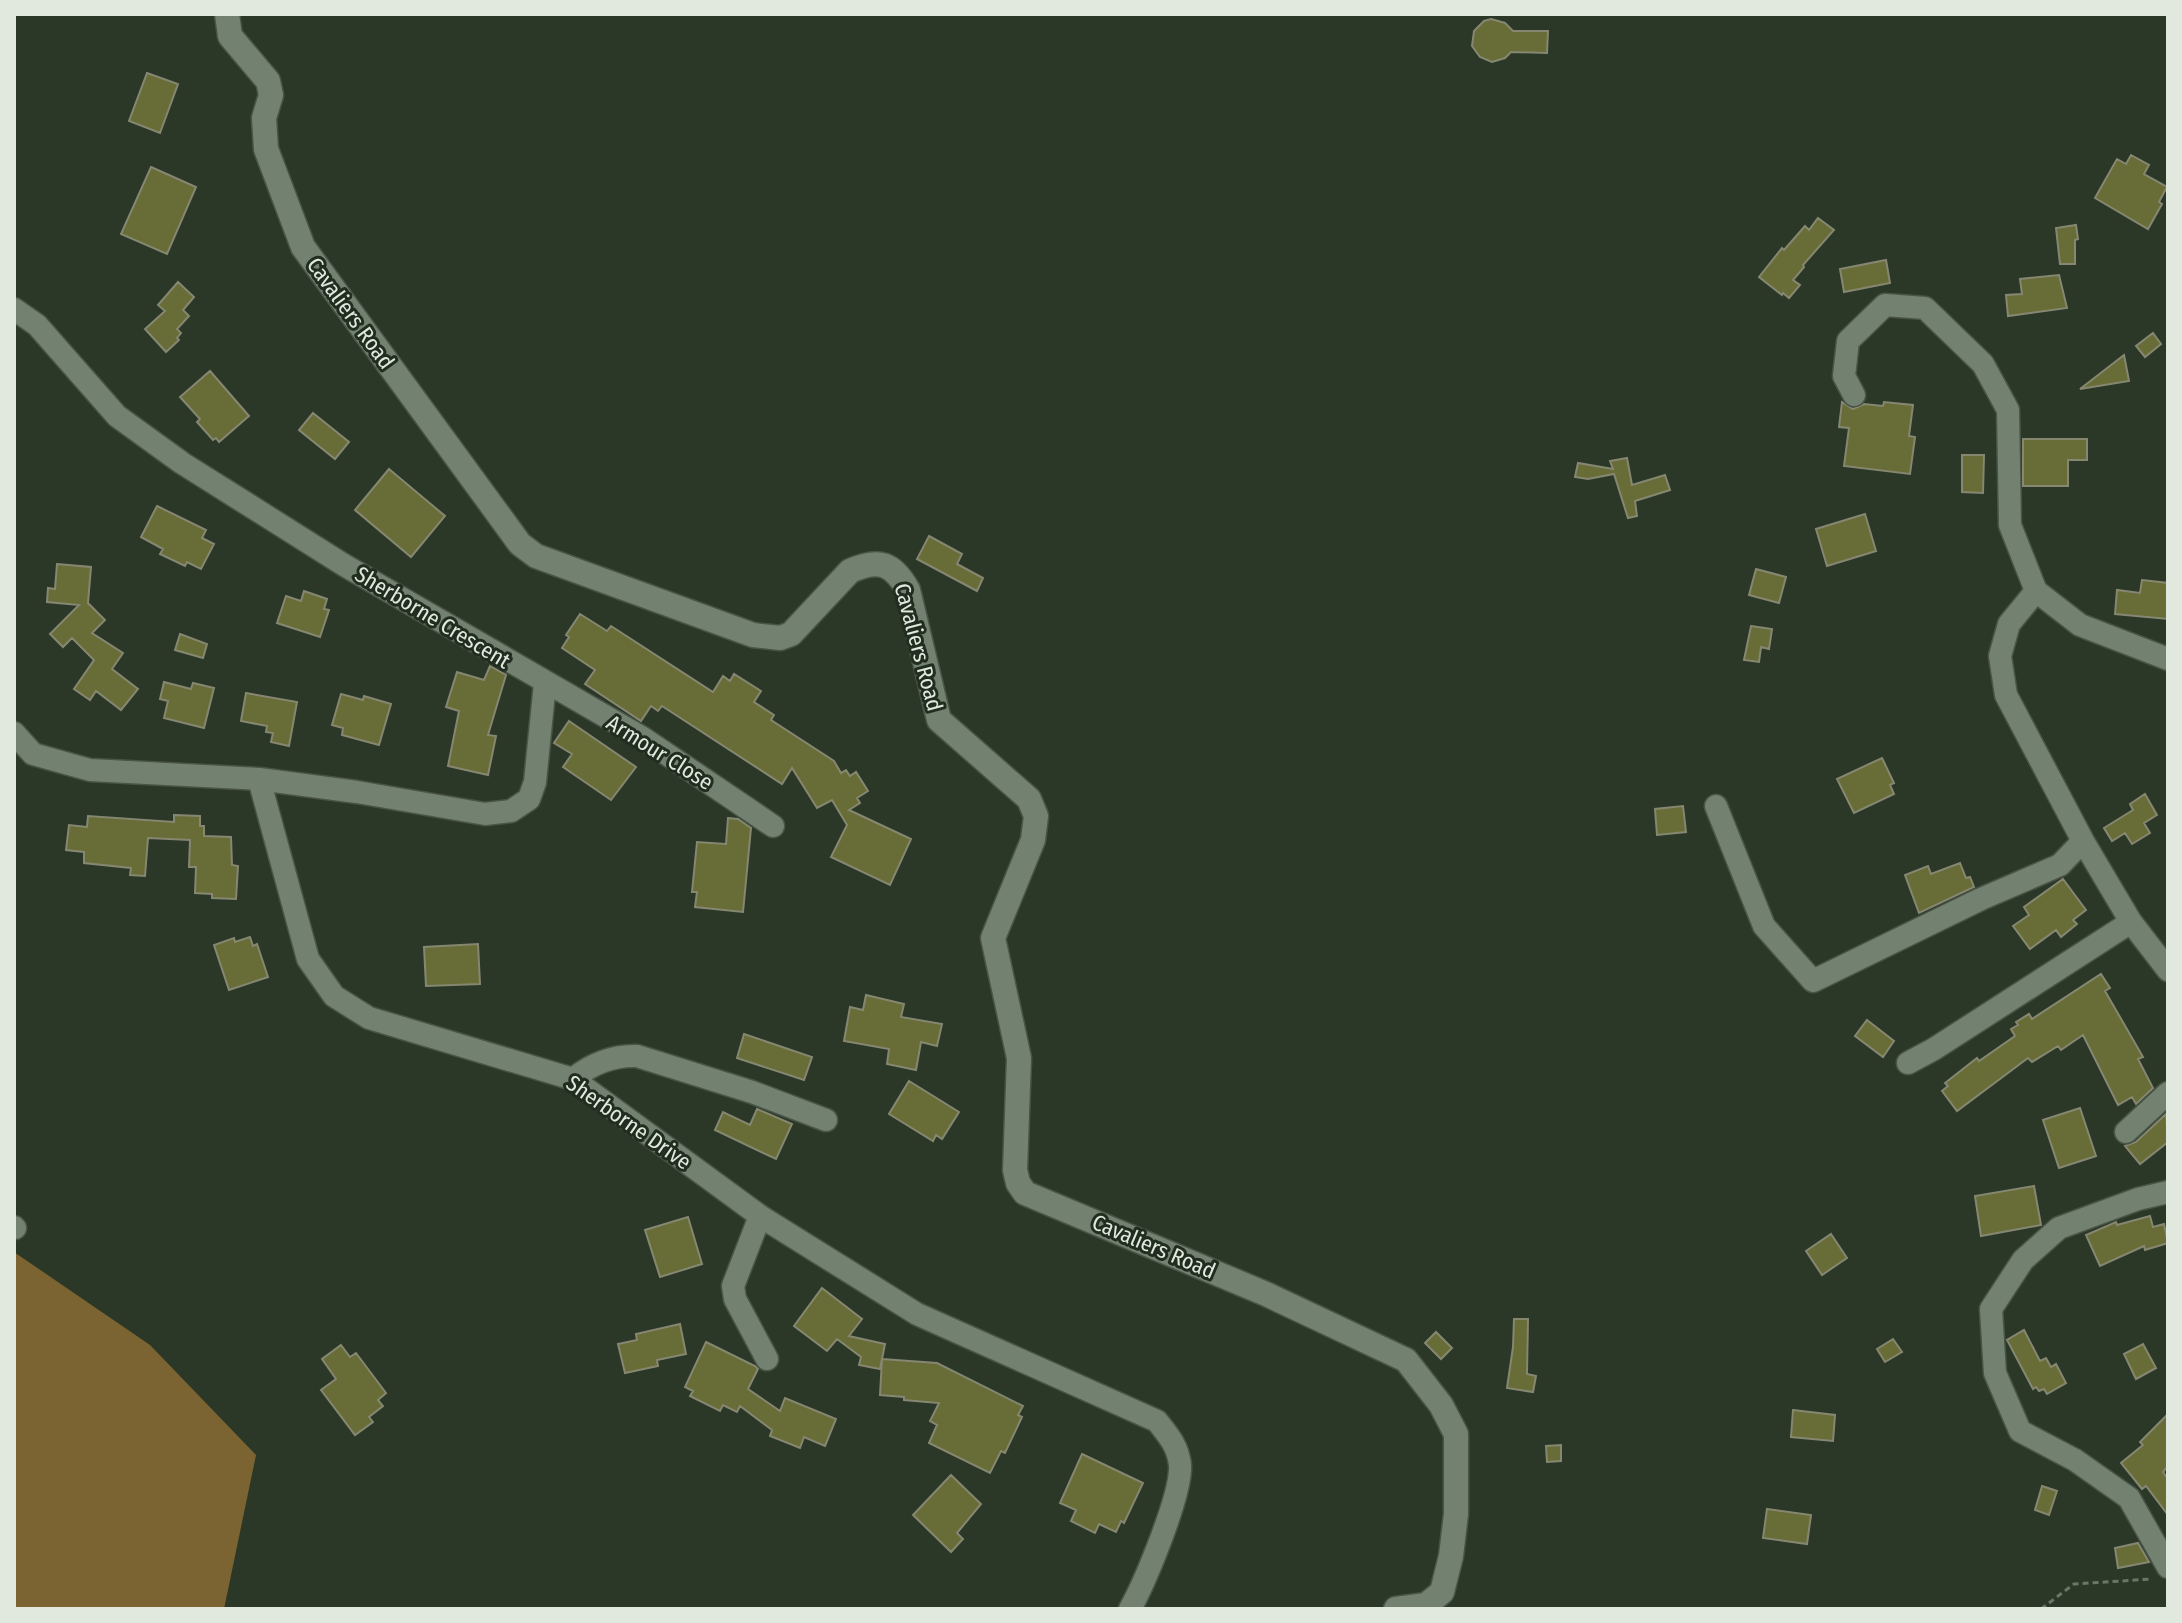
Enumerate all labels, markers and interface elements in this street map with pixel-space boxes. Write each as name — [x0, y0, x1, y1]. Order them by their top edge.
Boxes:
street label: Cavaliers Road — [301, 252, 400, 374]
street label: Sherborne Crescent — [350, 560, 516, 675]
street label: Cavaliers Road — [888, 580, 949, 714]
street label: Armour Close — [601, 709, 718, 796]
street label: Sherborne Drive — [561, 1069, 696, 1175]
street label: Cavaliers Road — [1088, 1208, 1219, 1285]

